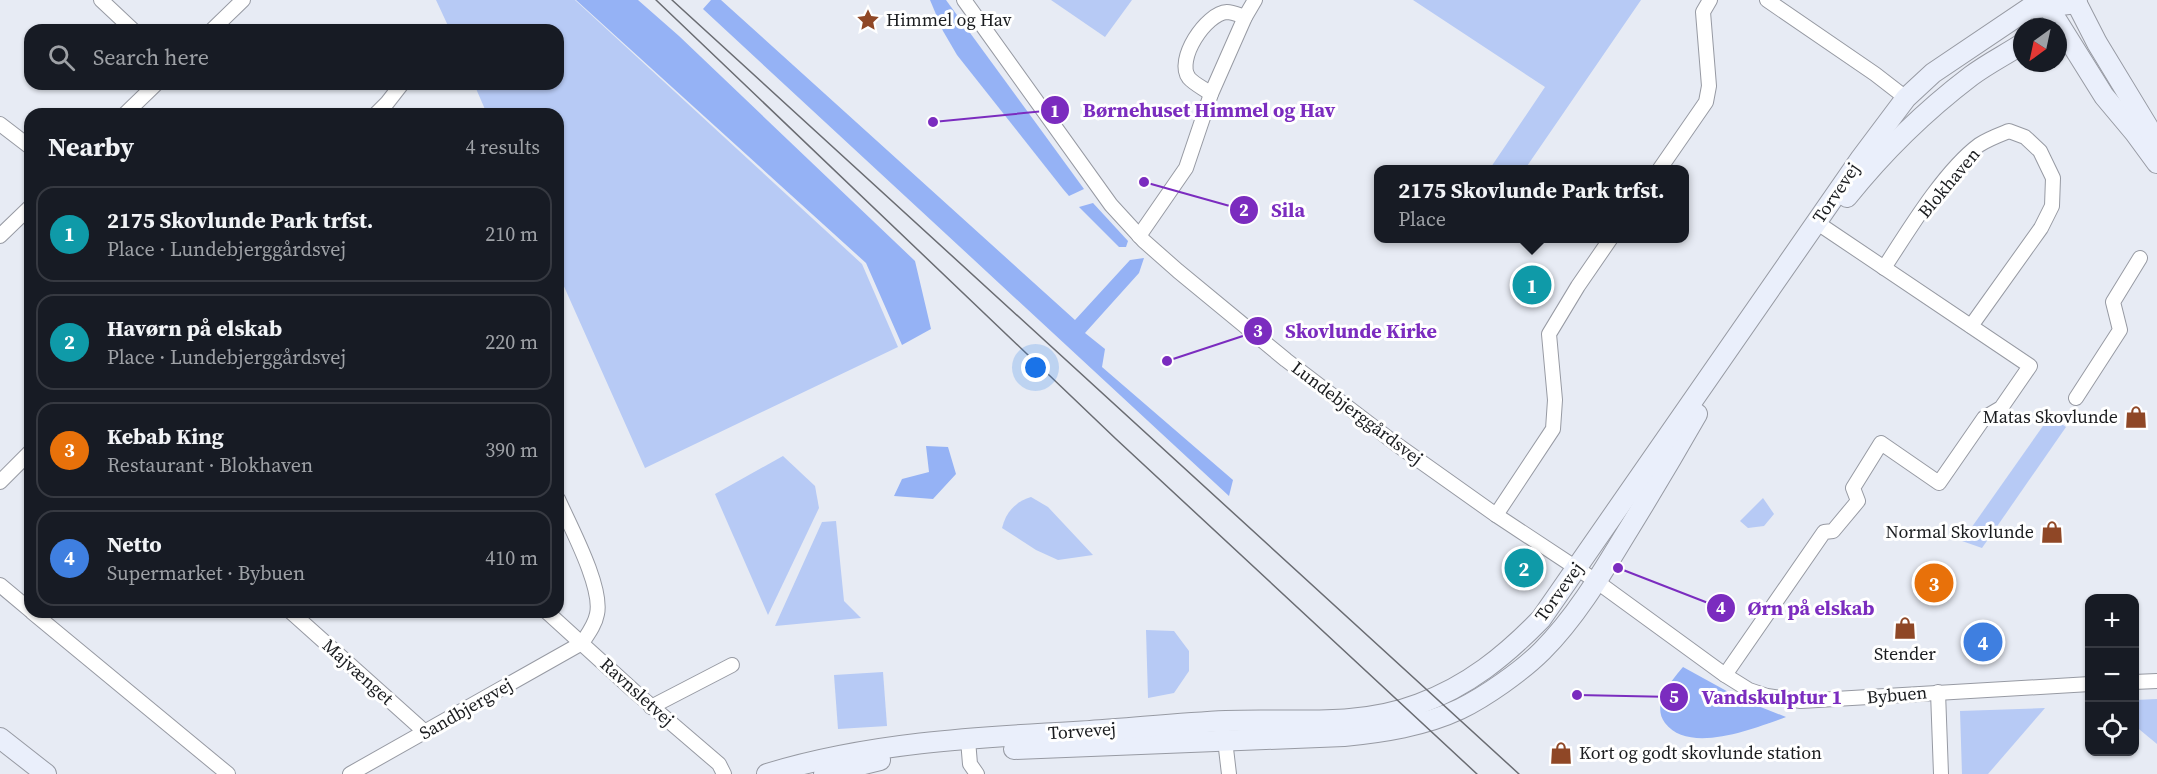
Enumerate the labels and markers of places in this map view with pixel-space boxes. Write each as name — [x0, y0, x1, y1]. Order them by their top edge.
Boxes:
place icon: Himmel og Hav — [855, 7, 881, 33]
place label: Himmel og Hav — [886, 7, 1012, 32]
callout: Børnehuset Himmel og Hav — [1040, 91, 1347, 129]
callout: Sila — [1229, 191, 1317, 229]
pin: 1 — [1512, 262, 1552, 308]
callout: Skovlunde Kirke — [1243, 312, 1449, 350]
place label: Matas Skovlunde — [1983, 404, 2118, 429]
shop icon: Matas Skovlunde — [2123, 404, 2149, 430]
place label: Normal Skovlunde — [1885, 519, 2034, 544]
shop icon: Normal Skovlunde — [2039, 519, 2065, 545]
pin: 2 — [1504, 546, 1544, 590]
pin: 3 — [1914, 560, 1954, 606]
callout: Ørn på elskab — [1706, 589, 1887, 627]
shop icon: Stender — [1892, 615, 1918, 641]
pin: 4 — [1964, 620, 2002, 664]
place label: Stender — [1874, 641, 1936, 666]
callout: Vandskulptur 1 — [1659, 678, 1854, 716]
shop icon: Kort og godt skovlunde station — [1548, 740, 1574, 766]
place label: Kort og godt skovlunde station — [1579, 740, 1822, 765]

